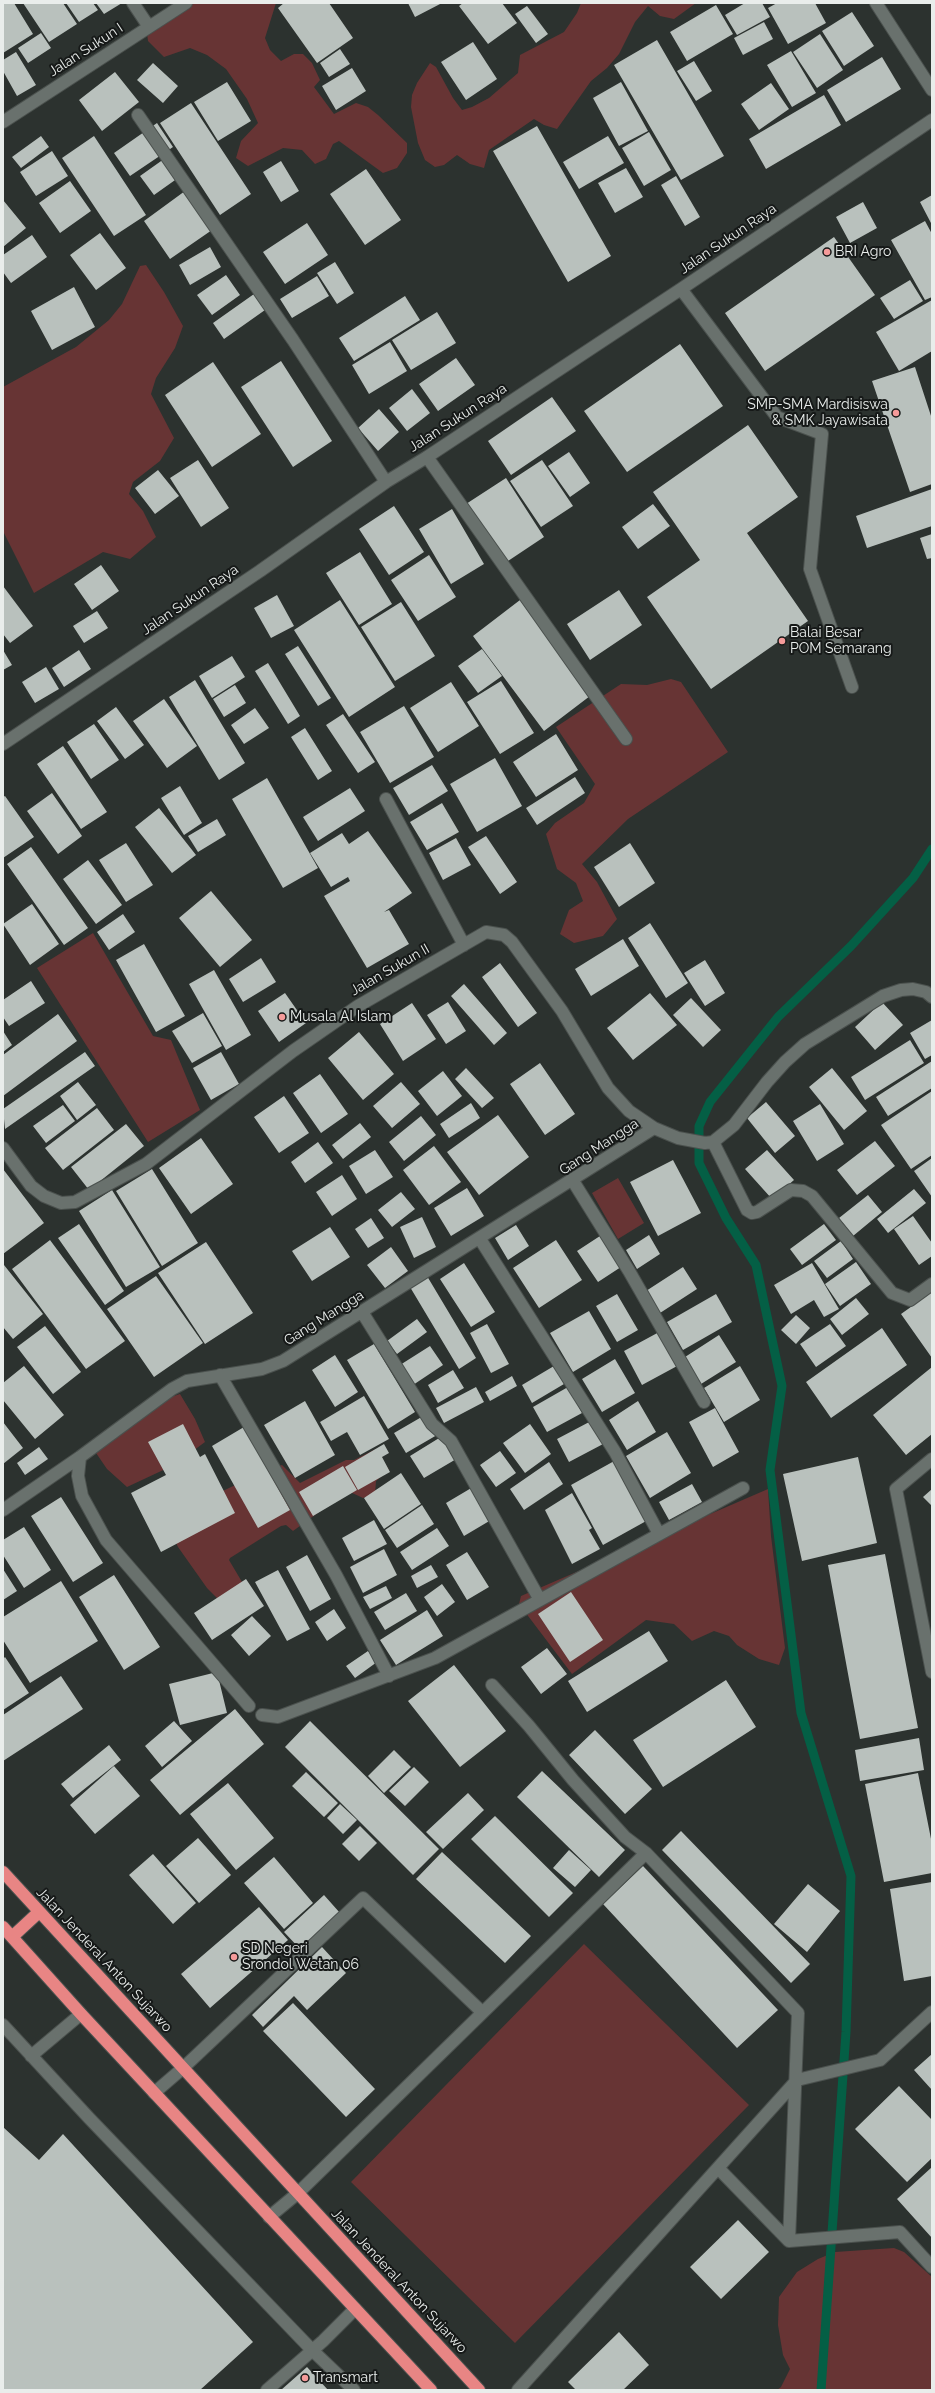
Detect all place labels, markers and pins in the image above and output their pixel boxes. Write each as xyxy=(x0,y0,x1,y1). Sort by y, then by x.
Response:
place label: BRI Agro xyxy=(835,244,891,260)
marker: BRI Agro xyxy=(822,247,832,257)
place label: SMP-SMA Mardisiswa & SMK Jayawisata xyxy=(747,397,888,430)
marker: SMP-SMA Mardisiswa & SMK Jayawisata xyxy=(891,408,901,418)
place label: Balai Besar POM Semarang xyxy=(790,625,892,658)
marker: Balai Besar POM Semarang xyxy=(777,636,787,646)
place label: Musala Al Islam xyxy=(290,1009,391,1025)
marker: Musala Al Islam xyxy=(277,1012,287,1022)
place label: SD Negeri Srondol Wetan 06 xyxy=(242,1941,359,1974)
marker: SD Negeri Srondol Wetan 06 xyxy=(229,1952,239,1962)
place label: Transmart xyxy=(313,2370,378,2386)
marker: Transmart xyxy=(300,2373,310,2383)

